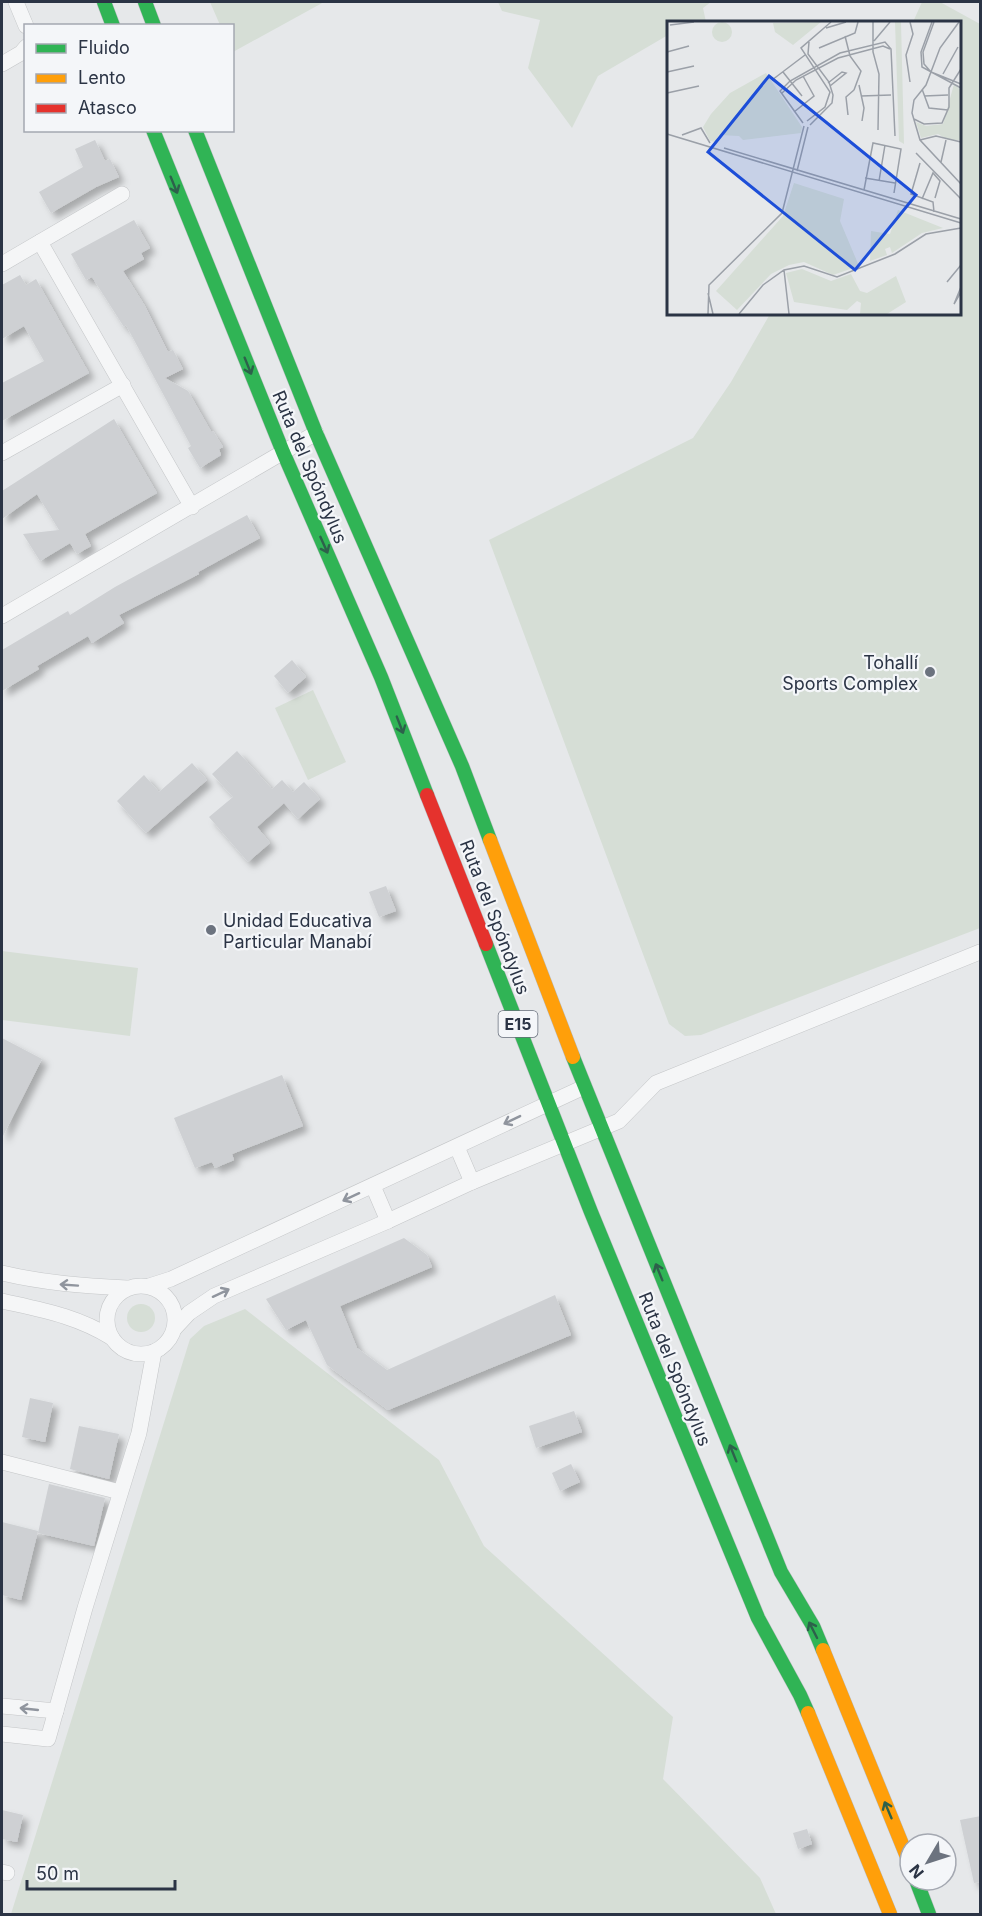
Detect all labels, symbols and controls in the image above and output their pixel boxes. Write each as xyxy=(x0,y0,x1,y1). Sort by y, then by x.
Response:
inset map xyxy=(667,21,961,315)
legend xyxy=(24,24,234,132)
text: Fluido xyxy=(78,37,130,58)
text: Lento xyxy=(78,67,126,88)
text: Atasco xyxy=(78,97,137,118)
one-way arrow xyxy=(170,175,181,194)
one-way arrow xyxy=(243,356,254,374)
street label: Ruta del Spóndylus xyxy=(268,387,352,547)
one-way arrow xyxy=(319,536,330,554)
place label: Tohallí Sports Complex xyxy=(782,652,919,694)
marker: Tohallí Sports Complex xyxy=(923,665,937,679)
one-way arrow xyxy=(395,715,406,733)
street label: Ruta del Spóndylus xyxy=(456,837,534,997)
place label: Unidad Educativa Particular Manabí xyxy=(223,910,372,952)
marker: Unidad Educativa Particular Manabí xyxy=(204,923,218,937)
road number: E15 xyxy=(498,1011,538,1037)
one-way arrow xyxy=(503,1115,521,1127)
one-way arrow xyxy=(342,1191,360,1203)
one-way arrow xyxy=(653,1263,664,1282)
one-way arrow xyxy=(60,1279,80,1290)
one-way arrow xyxy=(211,1287,229,1299)
street label: Ruta del Spóndylus xyxy=(635,1289,715,1449)
one-way arrow xyxy=(727,1444,738,1463)
one-way arrow xyxy=(807,1621,819,1639)
one-way arrow xyxy=(19,1703,39,1714)
one-way arrow xyxy=(882,1801,893,1820)
north arrow xyxy=(898,1832,958,1892)
scale bar xyxy=(27,1853,176,1891)
text: N xyxy=(905,1860,928,1882)
text: 50 m xyxy=(36,1863,79,1884)

